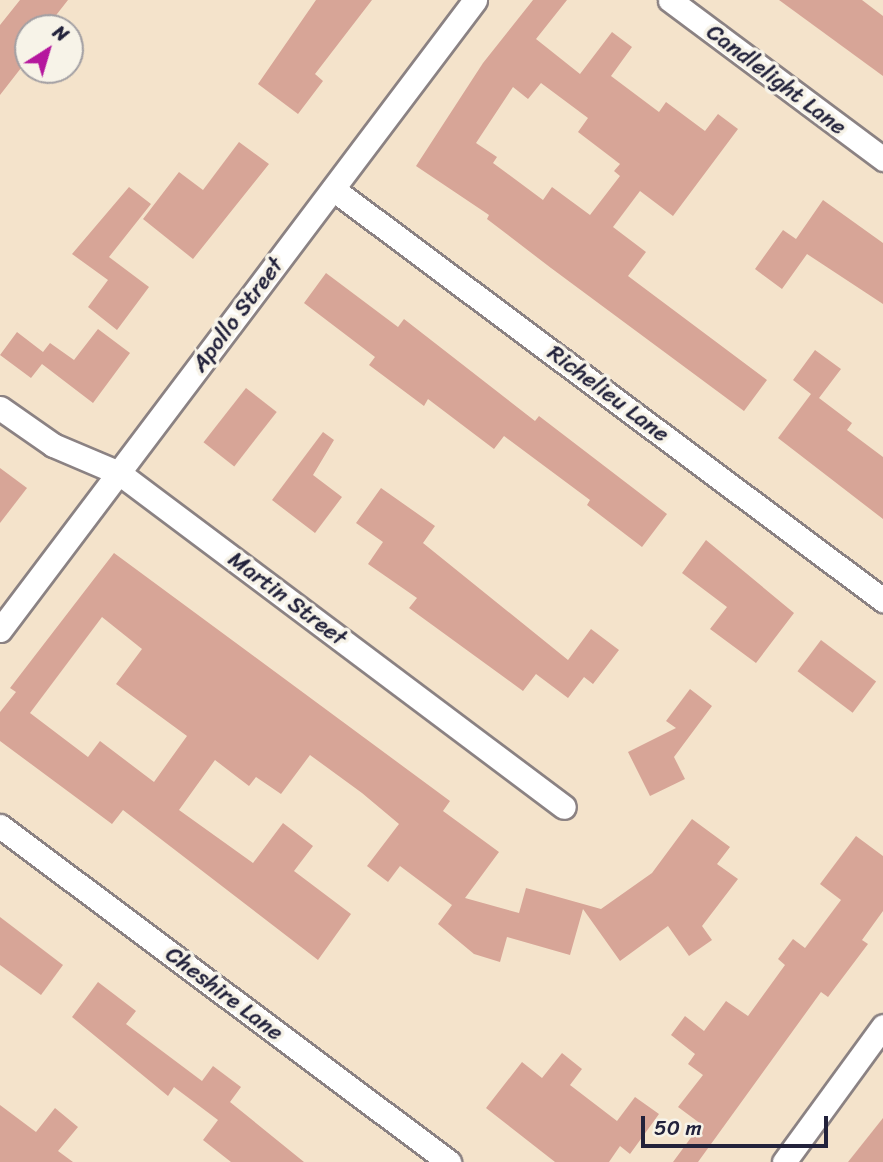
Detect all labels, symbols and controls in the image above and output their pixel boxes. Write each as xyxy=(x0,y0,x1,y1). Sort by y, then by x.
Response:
north arrow xyxy=(14,14,84,84)
text: N xyxy=(46,16,76,51)
street label: Candlelight Lane xyxy=(701,18,851,142)
street label: Apollo Street xyxy=(186,252,290,378)
street label: Richelieu Lane xyxy=(542,339,674,449)
street label: Martin Street xyxy=(222,545,352,653)
street label: Cheshire Lane xyxy=(160,941,288,1047)
scale bar xyxy=(645,1102,832,1146)
text: 50 m xyxy=(654,1109,702,1147)

